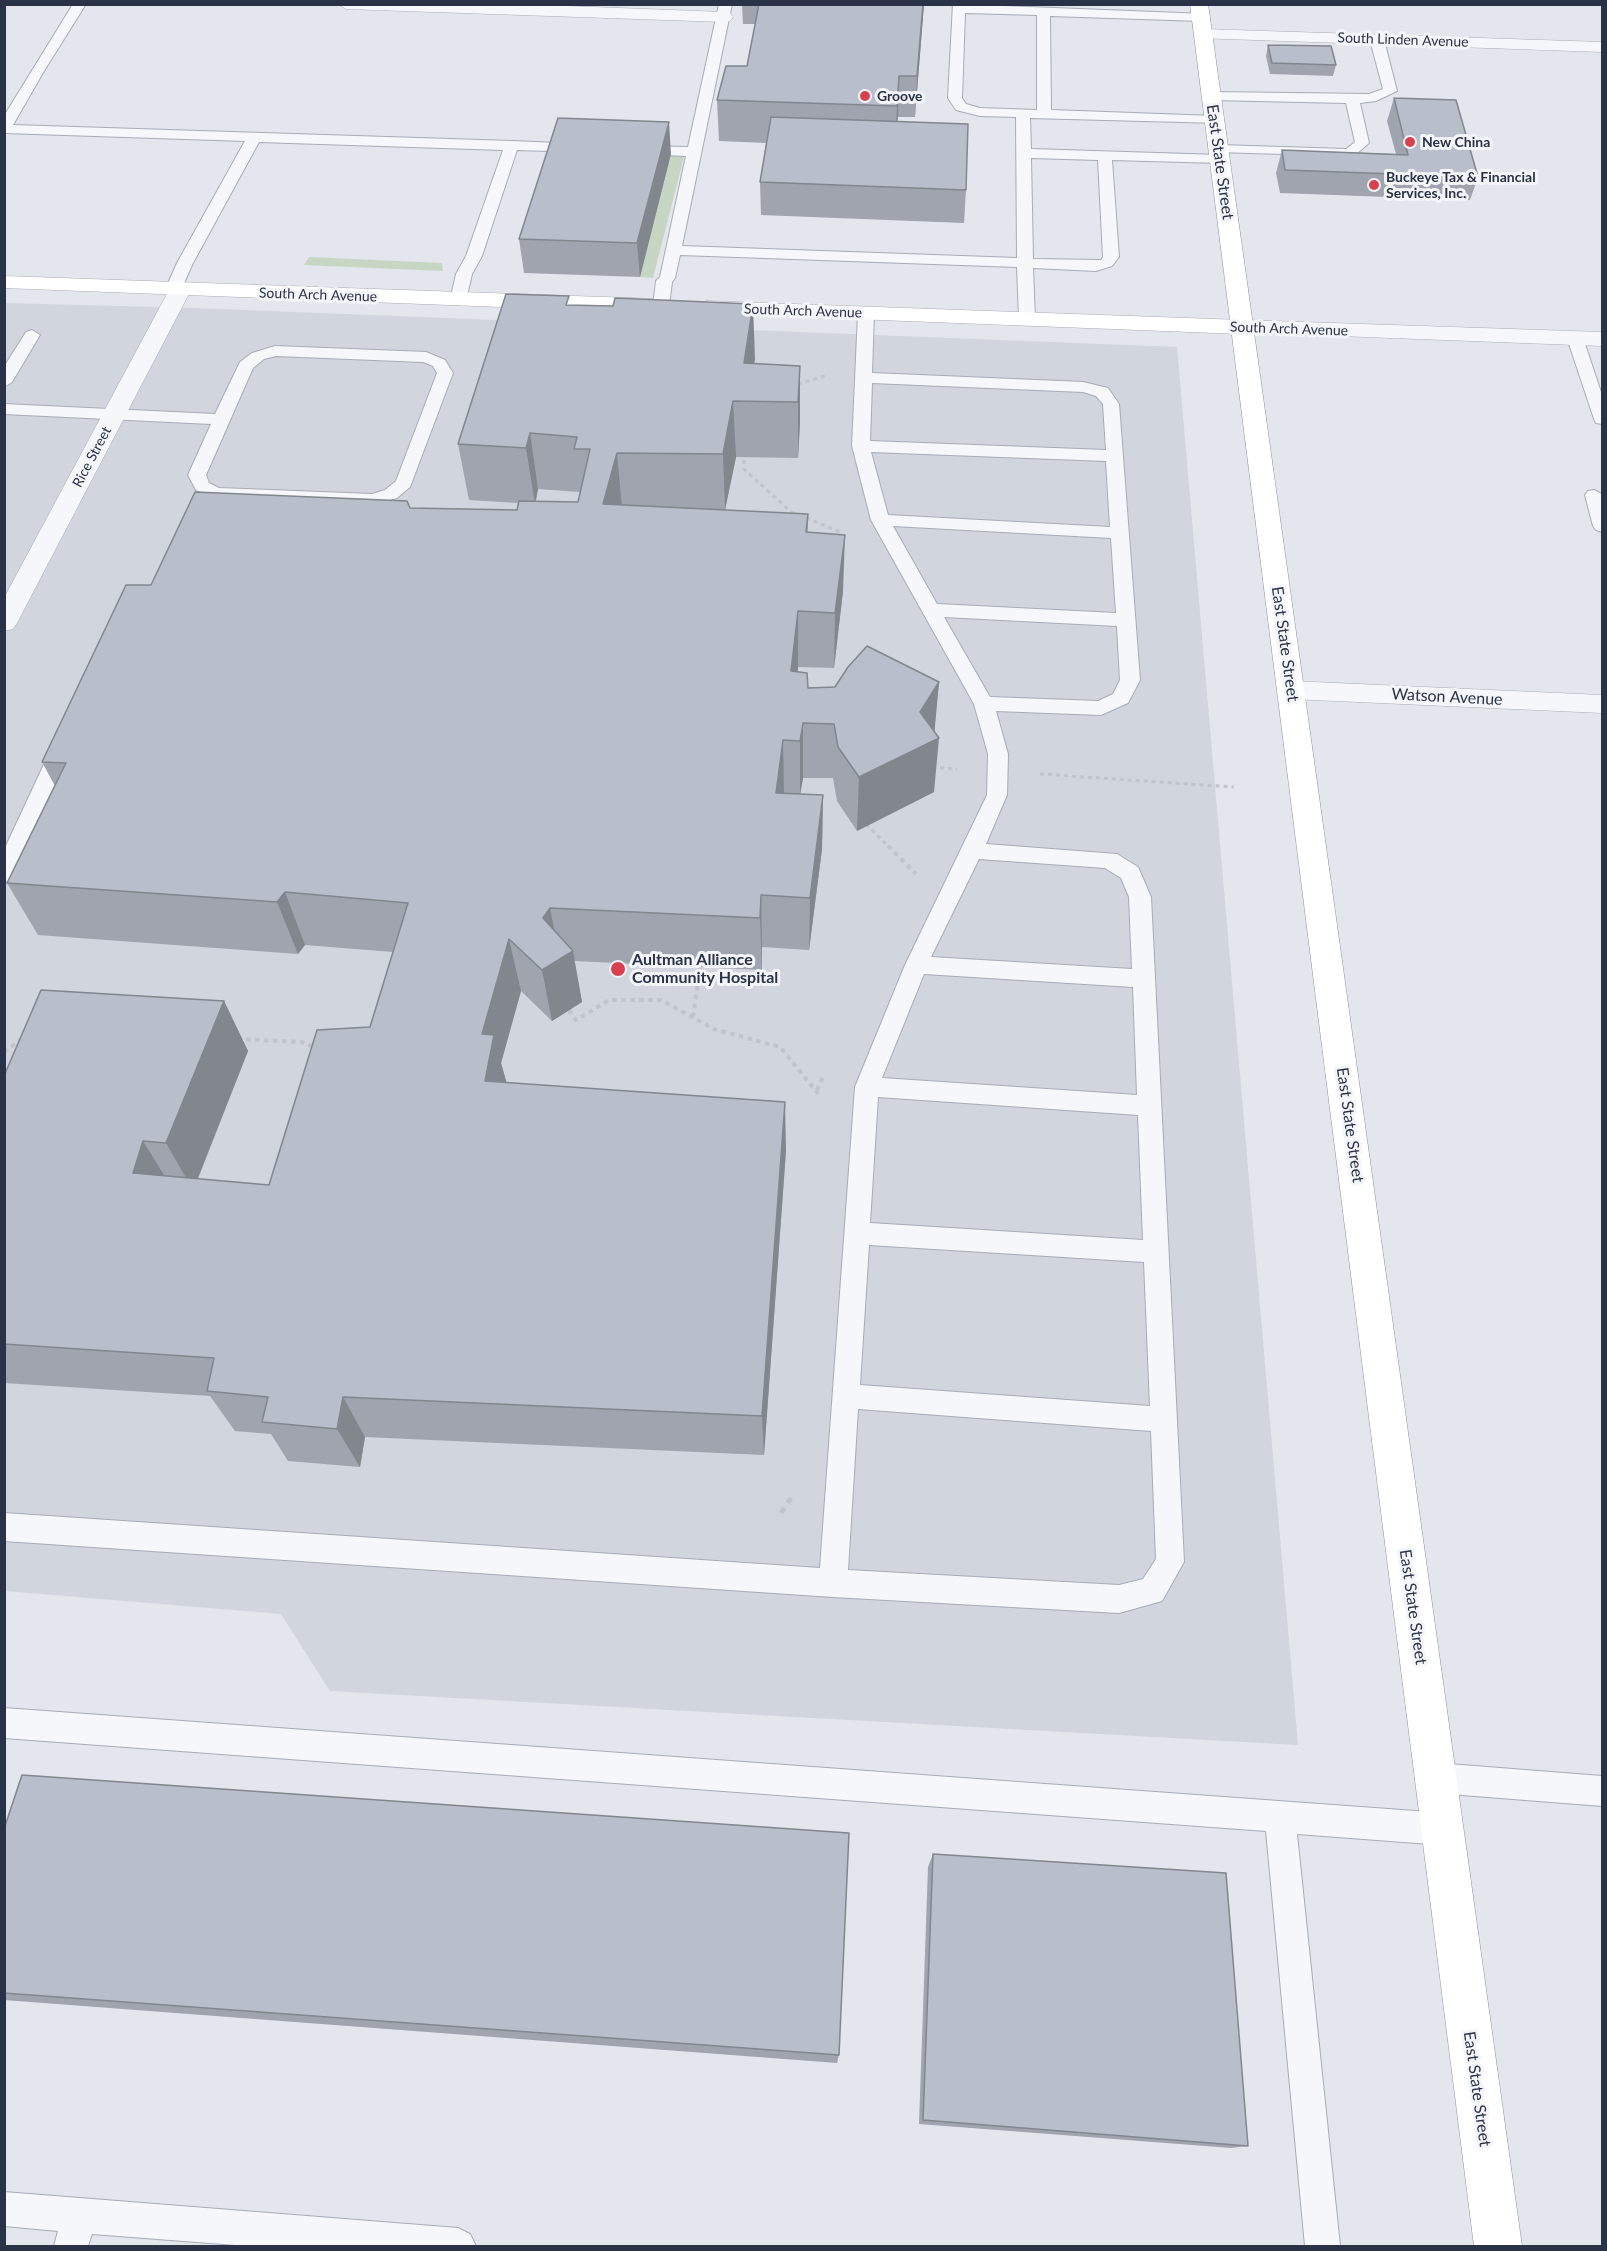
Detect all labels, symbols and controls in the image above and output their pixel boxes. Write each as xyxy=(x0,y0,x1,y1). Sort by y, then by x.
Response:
street label: South Linden Avenue xyxy=(1337,29,1469,51)
place label: Groove xyxy=(877,88,923,104)
marker: Groove xyxy=(858,89,872,103)
street label: East State Street xyxy=(1202,103,1238,221)
place label: New China xyxy=(1422,134,1490,150)
marker: New China xyxy=(1403,135,1417,149)
place label: Buckeye Tax & Financial Services, Inc. xyxy=(1386,169,1536,202)
marker: Buckeye Tax & Financial Services, Inc. xyxy=(1367,178,1381,192)
street label: South Arch Avenue xyxy=(259,285,377,305)
street label: South Arch Avenue xyxy=(744,301,862,321)
street label: South Arch Avenue xyxy=(1230,319,1348,339)
street label: Rice Street xyxy=(69,424,115,490)
street label: East State Street xyxy=(1267,585,1303,703)
street label: Watson Avenue xyxy=(1391,685,1503,709)
place label: Aultman Alliance Community Hospital xyxy=(632,950,778,988)
marker: Aultman Alliance Community Hospital xyxy=(609,960,627,978)
street label: East State Street xyxy=(1332,1066,1368,1184)
street label: East State Street xyxy=(1395,1548,1431,1666)
street label: East State Street xyxy=(1459,2030,1495,2148)

